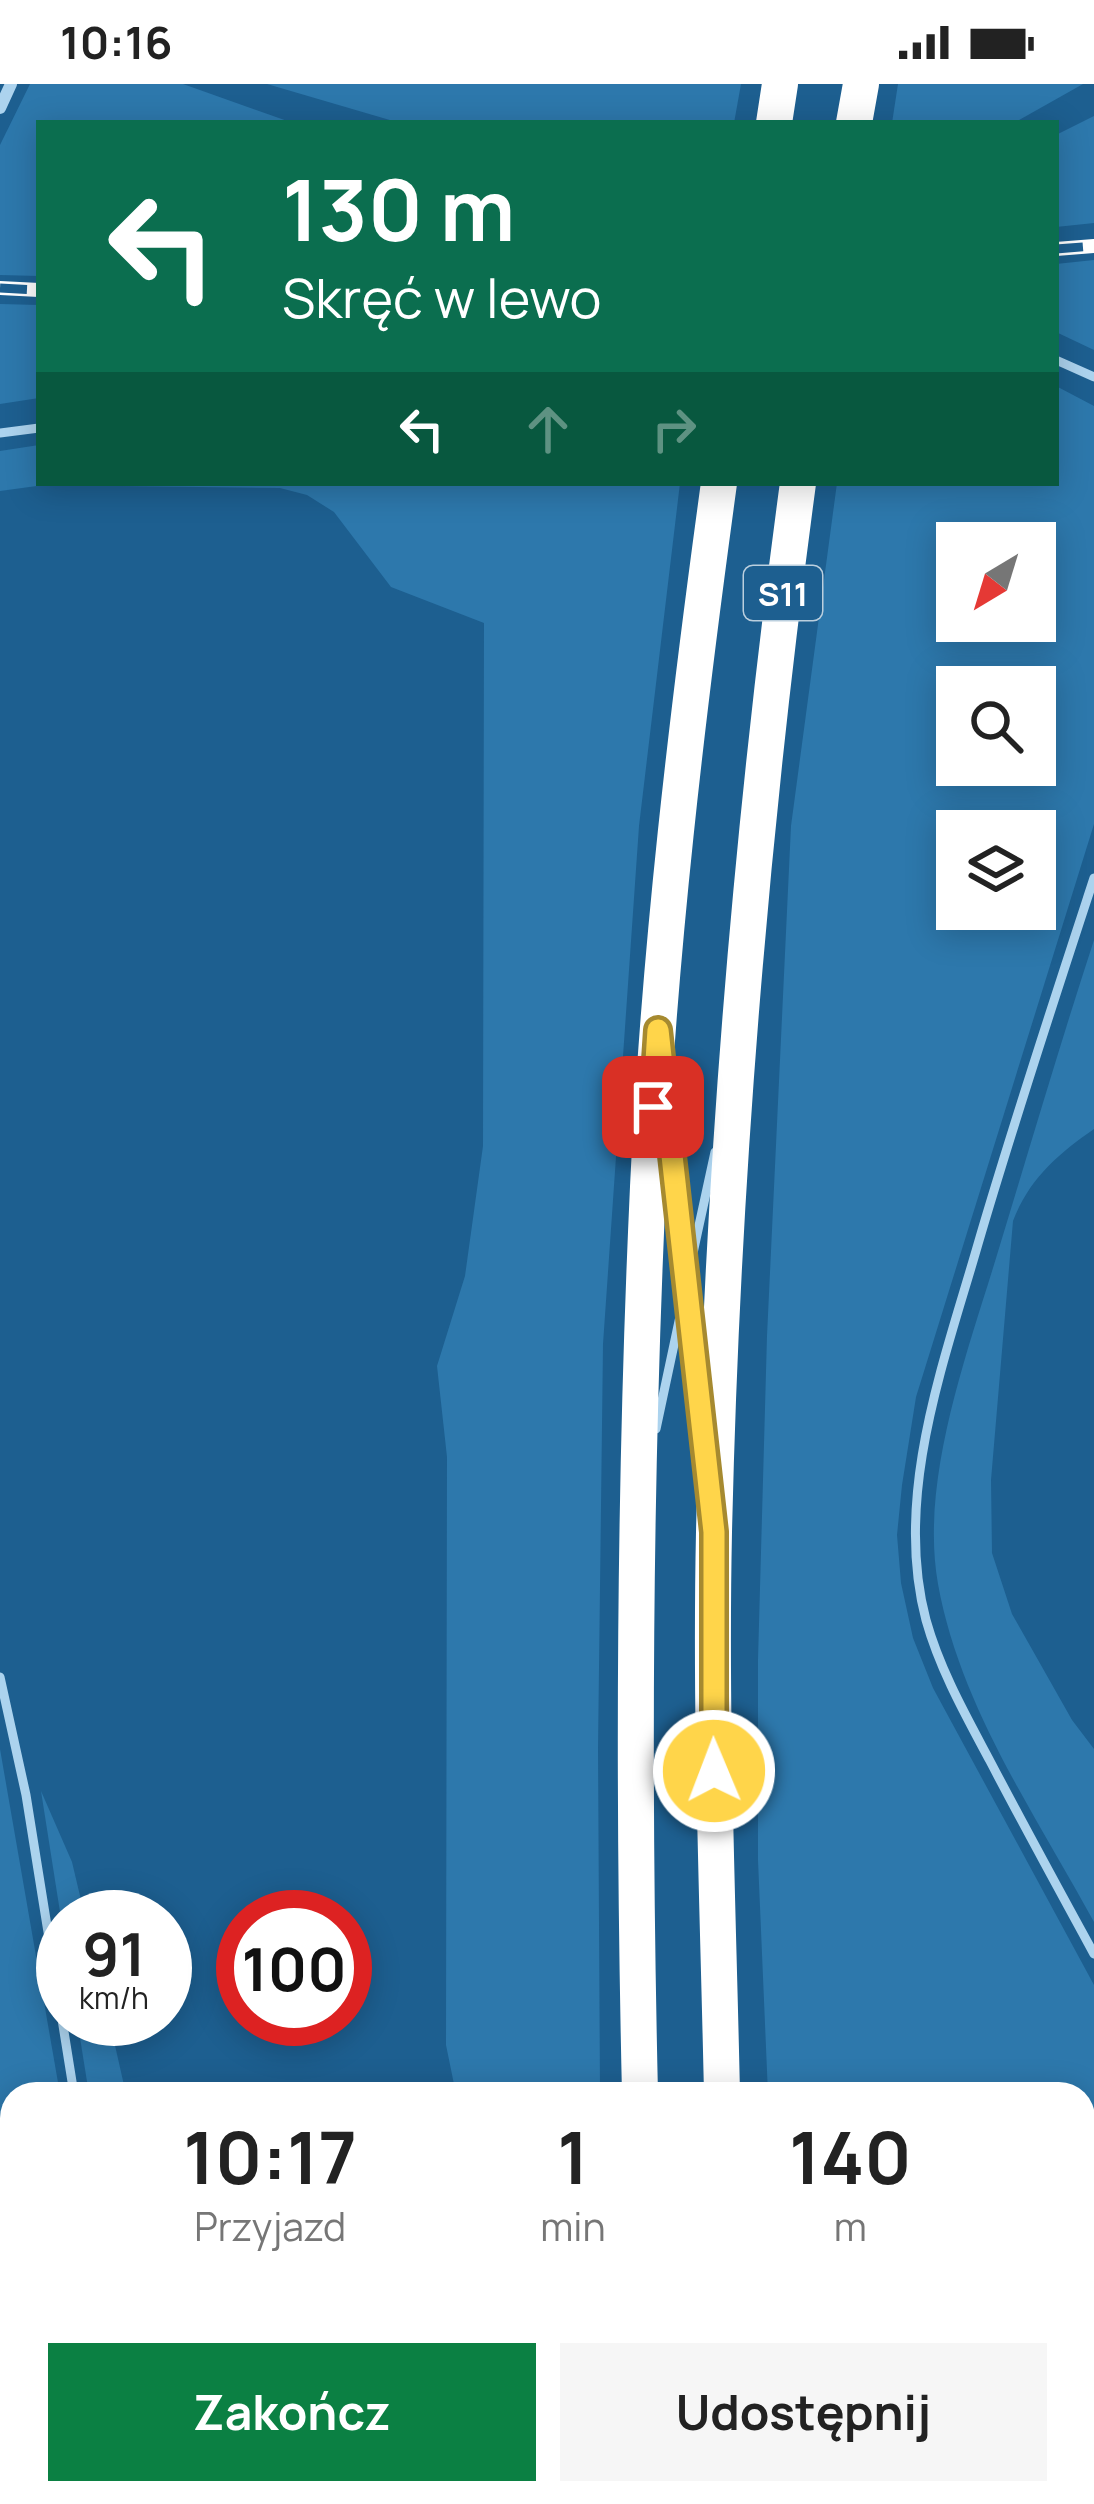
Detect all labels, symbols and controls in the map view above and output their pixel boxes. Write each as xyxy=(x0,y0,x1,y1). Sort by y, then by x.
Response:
text: 10:16 xyxy=(60,11,172,73)
text: 130 m xyxy=(282,151,515,266)
icon: left xyxy=(84,168,240,324)
text: Skręć w lewo xyxy=(282,260,601,334)
icon: left xyxy=(389,396,455,462)
icon: ahead xyxy=(515,396,581,462)
icon: right xyxy=(641,396,707,462)
north arrow xyxy=(936,522,1056,642)
map controls xyxy=(936,522,1056,930)
road number: S11 xyxy=(744,566,822,620)
button: search xyxy=(936,666,1056,786)
button: layers xyxy=(936,810,1056,930)
pin xyxy=(602,1056,704,1158)
icon: arrive xyxy=(620,1074,686,1140)
position arrow xyxy=(651,1708,777,1834)
speed limit sign: 100 xyxy=(216,1890,372,2046)
text: 91 xyxy=(82,1912,146,1994)
text: km/h xyxy=(79,1977,149,2018)
text: 10:17 xyxy=(183,2107,357,2206)
text: 1 xyxy=(557,2107,589,2206)
text: 140 xyxy=(789,2107,912,2206)
text: Przyjazd xyxy=(194,2199,346,2253)
text: min xyxy=(540,2199,606,2253)
text: m xyxy=(834,2199,867,2253)
button: Zakończ xyxy=(48,2343,536,2481)
button: Udostępnij xyxy=(560,2343,1047,2481)

